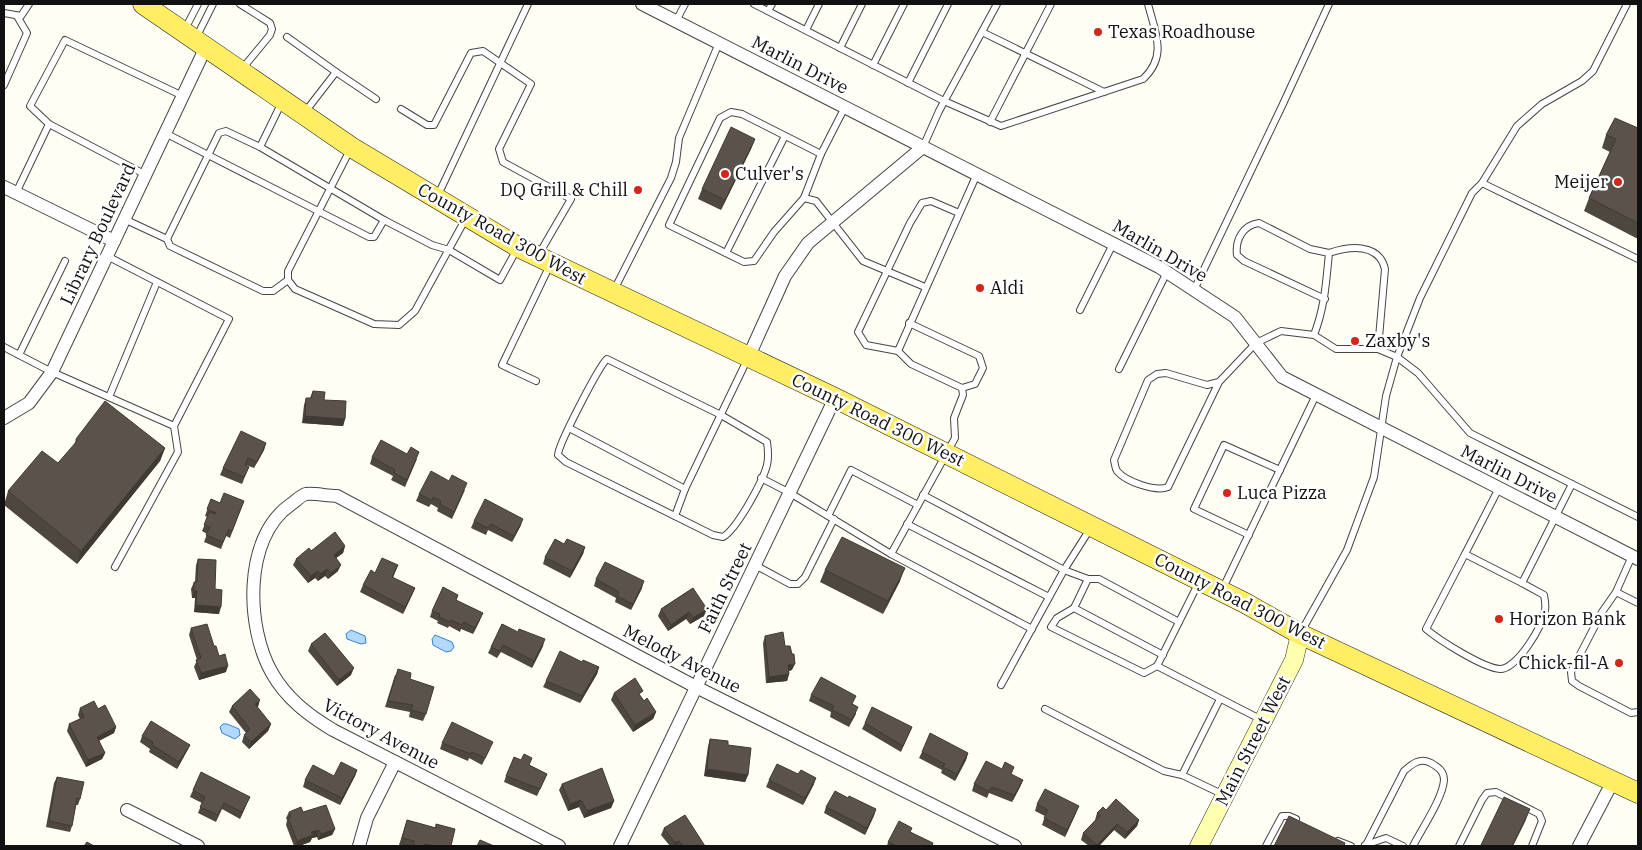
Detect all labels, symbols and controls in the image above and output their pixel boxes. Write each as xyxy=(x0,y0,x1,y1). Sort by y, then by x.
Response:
place label: Texas Roadhouse xyxy=(1108,20,1255,43)
marker: Texas Roadhouse xyxy=(1092,26,1104,38)
street label: Marlin Drive xyxy=(748,30,853,99)
street label: Library Boulevard xyxy=(55,159,140,308)
place label: Culver's xyxy=(735,162,804,185)
marker: Culver's xyxy=(719,168,731,180)
place label: Meijer xyxy=(1554,170,1608,193)
marker: Meijer xyxy=(1612,176,1624,188)
street label: County Road 300 West xyxy=(414,178,591,290)
place label: DQ Grill & Chill xyxy=(500,178,628,201)
marker: DQ Grill & Chill xyxy=(632,184,644,196)
street label: Marlin Drive xyxy=(1109,214,1212,287)
place label: Aldi xyxy=(990,276,1025,299)
marker: Aldi xyxy=(974,282,986,294)
place label: Zaxby's xyxy=(1365,329,1430,352)
marker: Zaxby's xyxy=(1349,335,1361,347)
street label: County Road 300 West xyxy=(788,368,968,471)
street label: Marlin Drive xyxy=(1457,439,1562,508)
place label: Luca Pizza xyxy=(1237,481,1327,504)
marker: Luca Pizza xyxy=(1221,487,1233,499)
street label: Faith Street xyxy=(693,539,756,637)
street label: County Road 300 West xyxy=(1151,547,1330,654)
place label: Horizon Bank xyxy=(1509,607,1626,630)
marker: Horizon Bank xyxy=(1493,613,1505,625)
street label: Melody Avenue xyxy=(620,619,745,698)
place label: Chick-fil-A xyxy=(1518,651,1610,674)
marker: Chick-fil-A xyxy=(1613,657,1625,669)
street label: Main Street West xyxy=(1210,672,1295,810)
street label: Victory Avenue xyxy=(319,693,443,774)

